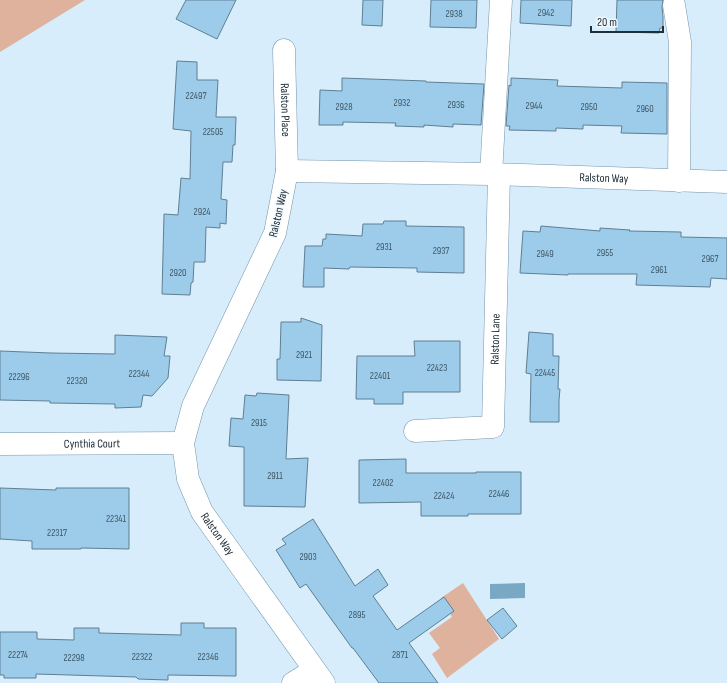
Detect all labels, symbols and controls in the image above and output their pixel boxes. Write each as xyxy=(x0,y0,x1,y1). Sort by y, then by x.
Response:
house number: 2942 xyxy=(538,7,554,19)
house number: 2938 xyxy=(445,8,463,20)
scale bar xyxy=(591,8,663,34)
text: 20 m xyxy=(597,15,617,30)
street label: Ralston Place xyxy=(277,83,293,137)
house number: 22497 xyxy=(186,90,206,102)
house number: 2932 xyxy=(394,97,410,109)
house number: 2936 xyxy=(447,99,465,111)
house number: 2944 xyxy=(526,100,542,112)
house number: 2928 xyxy=(335,101,353,113)
house number: 2950 xyxy=(580,101,598,113)
house number: 2960 xyxy=(636,103,654,115)
house number: 22505 xyxy=(203,126,223,138)
street label: Ralston Way xyxy=(579,170,629,187)
street label: Ralston Way xyxy=(266,187,291,239)
house number: 2924 xyxy=(194,206,210,218)
house number: 2931 xyxy=(376,241,393,253)
house number: 2937 xyxy=(433,245,449,257)
house number: 2955 xyxy=(597,247,613,259)
house number: 2949 xyxy=(536,248,554,260)
house number: 2967 xyxy=(702,253,718,265)
house number: 2961 xyxy=(651,264,668,276)
house number: 2920 xyxy=(169,267,187,279)
street label: Ralston Lane xyxy=(487,313,504,365)
house number: 2921 xyxy=(296,349,313,361)
house number: 22423 xyxy=(427,362,447,374)
house number: 22445 xyxy=(535,367,555,379)
house number: 22344 xyxy=(129,368,149,380)
house number: 22401 xyxy=(370,370,391,382)
house number: 22296 xyxy=(8,371,30,383)
house number: 22320 xyxy=(66,375,88,387)
house number: 2915 xyxy=(251,417,267,429)
street label: Cynthia Court xyxy=(64,436,121,452)
house number: 2911 xyxy=(267,470,283,482)
house number: 22402 xyxy=(373,477,393,489)
house number: 22446 xyxy=(489,488,509,500)
house number: 22424 xyxy=(434,490,454,502)
street label: Ralston Way xyxy=(197,510,238,559)
house number: 22341 xyxy=(106,513,127,525)
house number: 22317 xyxy=(47,527,67,539)
house number: 2903 xyxy=(299,551,317,563)
house number: 2895 xyxy=(349,609,365,621)
house number: 22274 xyxy=(8,649,28,661)
house number: 2871 xyxy=(392,649,409,661)
house number: 22322 xyxy=(132,651,152,663)
house number: 22346 xyxy=(197,651,219,663)
house number: 22298 xyxy=(63,652,85,664)

